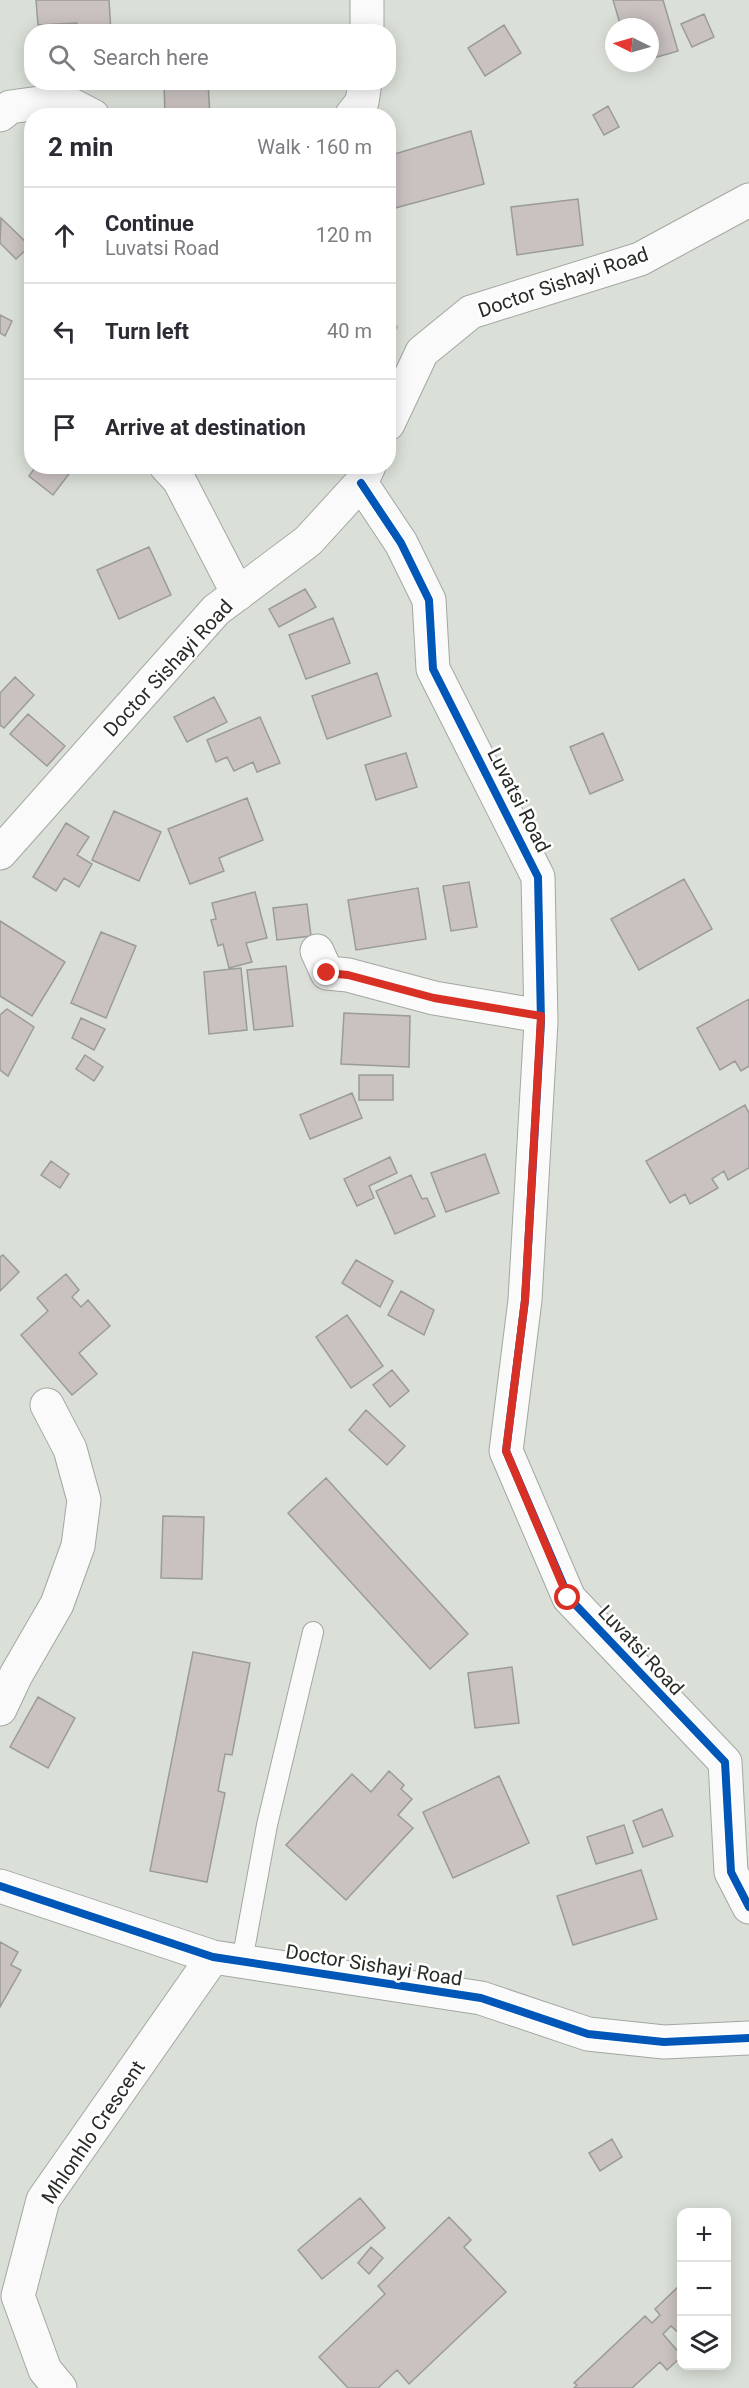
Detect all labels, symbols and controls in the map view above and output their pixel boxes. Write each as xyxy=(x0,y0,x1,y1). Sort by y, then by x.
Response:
north arrow xyxy=(605,18,659,72)
search box xyxy=(24,24,396,90)
icon: search xyxy=(45,41,78,74)
text: Search here xyxy=(93,45,209,70)
text: 2 min xyxy=(48,132,113,162)
text: Walk · 160 m xyxy=(257,135,372,159)
text: Continue xyxy=(105,211,194,236)
icon: ahead xyxy=(48,219,81,252)
text: 120 m xyxy=(316,223,372,247)
text: Luvatsi Road xyxy=(105,236,219,260)
street label: Doctor Sishayi Road xyxy=(475,242,651,322)
icon: left xyxy=(48,315,81,348)
text: Turn left xyxy=(105,319,189,344)
text: 40 m xyxy=(327,319,372,343)
icon: arrive xyxy=(48,411,81,444)
text: Arrive at destination xyxy=(105,415,306,440)
street label: Doctor Sishayi Road xyxy=(98,595,238,741)
street label: Luvatsi Road xyxy=(482,744,556,856)
route end xyxy=(313,959,339,985)
route start xyxy=(554,1584,580,1610)
street label: Luvatsi Road xyxy=(593,1600,689,1700)
street label: Doctor Sishayi Road xyxy=(284,1939,464,1991)
street label: Mhlonhlo Crescent xyxy=(36,2056,150,2208)
map controls xyxy=(677,2208,731,2370)
button: + xyxy=(677,2208,731,2262)
button: − xyxy=(677,2262,731,2316)
button: layers xyxy=(677,2316,731,2370)

